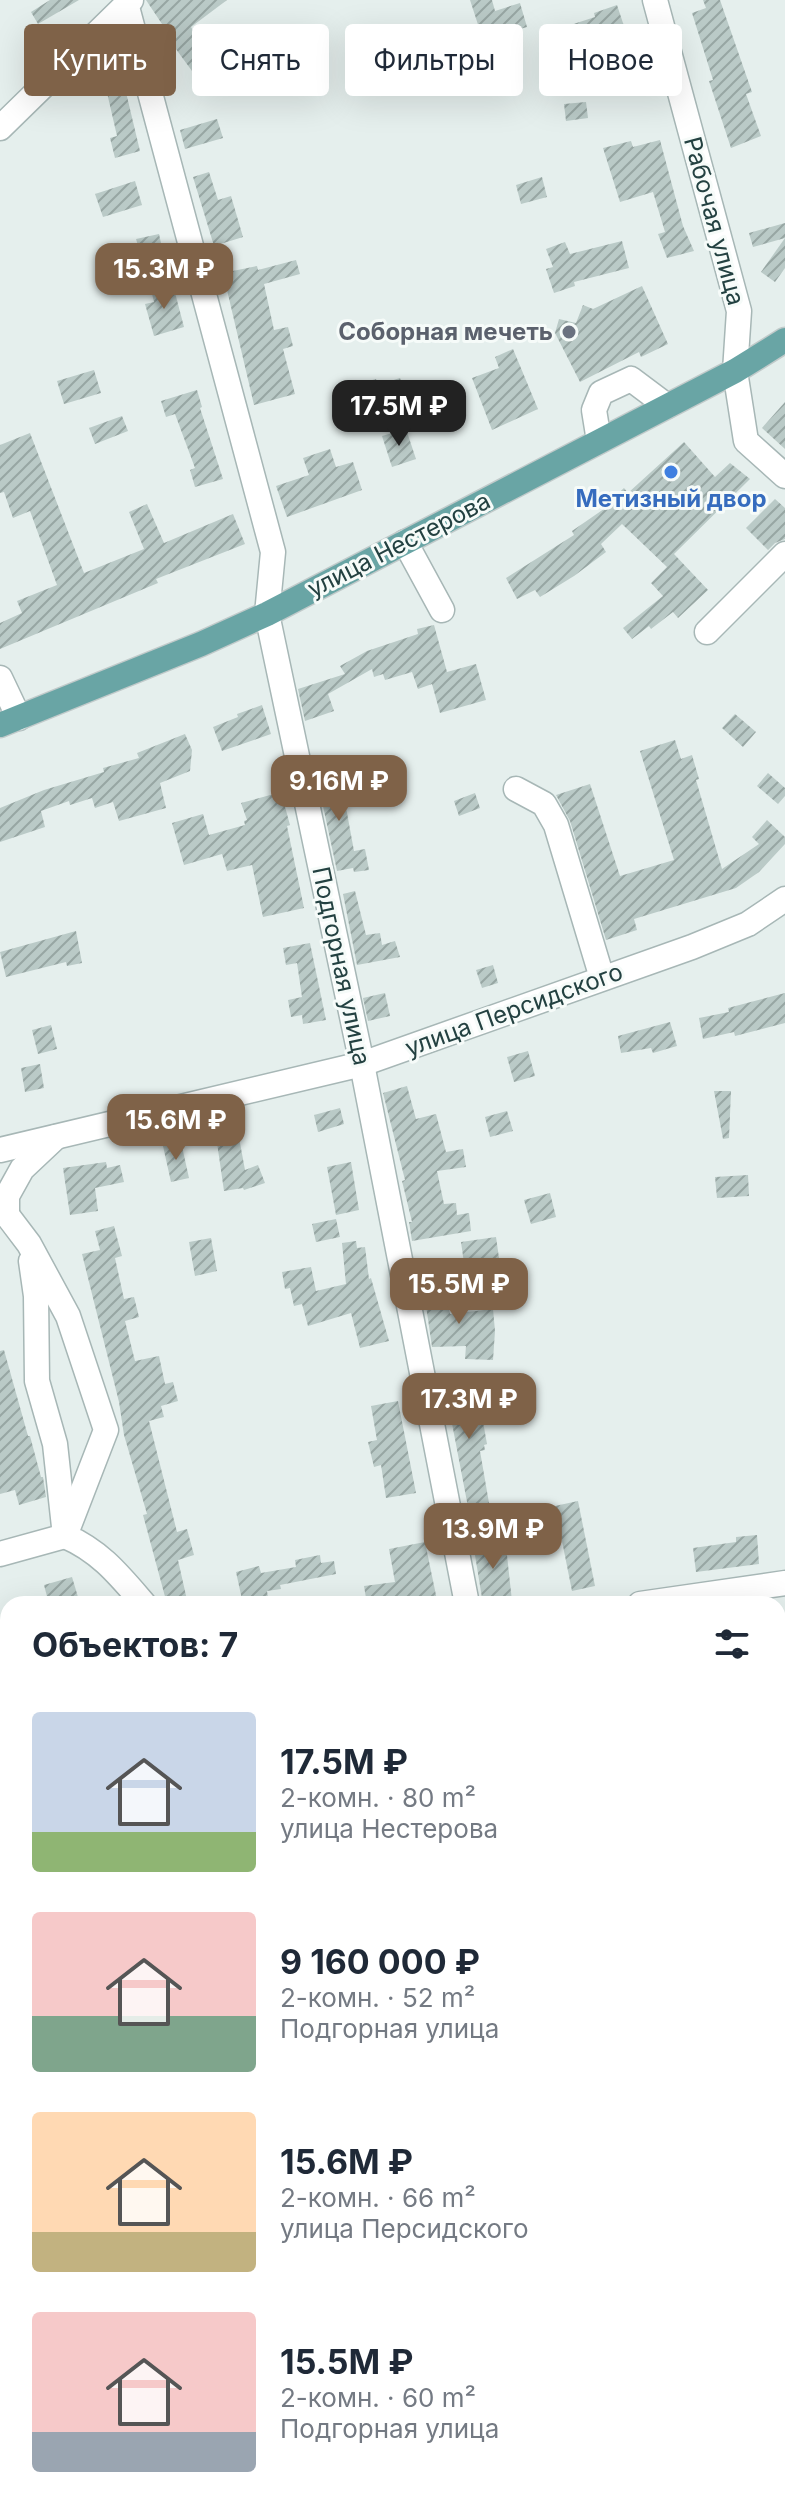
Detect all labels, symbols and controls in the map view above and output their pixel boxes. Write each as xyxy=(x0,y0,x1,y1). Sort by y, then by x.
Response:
chip: Купить xyxy=(24,24,176,96)
chip: Снять xyxy=(192,24,329,96)
chip: Фильтры xyxy=(345,24,523,96)
chip: Новое xyxy=(539,24,682,96)
street label: Рабочая улица xyxy=(678,133,751,308)
pin: 15.3M ₽ xyxy=(90,243,238,311)
text: 15.3M ₽ xyxy=(113,253,215,284)
place label: Соборная мечеть xyxy=(338,317,553,346)
marker: Соборная мечеть xyxy=(560,323,578,341)
pin: 17.5M ₽ xyxy=(325,380,473,448)
text: 17.5M ₽ xyxy=(350,390,448,421)
marker: Метизный двор xyxy=(662,463,680,481)
place label: Метизный двор xyxy=(575,484,767,513)
street label: улица Нестерова xyxy=(302,486,495,603)
pin: 9.16M ₽ xyxy=(265,755,413,823)
text: 9.16M ₽ xyxy=(289,765,389,796)
street label: Подгорная улица xyxy=(306,864,377,1068)
street label: улица Персидского xyxy=(401,957,627,1062)
pin: 15.6M ₽ xyxy=(102,1094,250,1162)
text: 15.6M ₽ xyxy=(125,1104,227,1135)
pin: 15.5M ₽ xyxy=(385,1258,533,1326)
text: 15.5M ₽ xyxy=(408,1268,510,1299)
pin: 17.3M ₽ xyxy=(395,1373,543,1441)
text: 17.3M ₽ xyxy=(420,1383,518,1414)
pin: 13.9M ₽ xyxy=(419,1503,567,1571)
text: 13.9M ₽ xyxy=(442,1513,544,1544)
icon: filters xyxy=(710,1622,754,1666)
text: Объектов: 7 xyxy=(32,1624,238,1665)
text: 17.5M ₽ xyxy=(280,1741,408,1782)
icon: home xyxy=(96,1744,192,1840)
text: 2-комн. · 80 m² xyxy=(280,1782,476,1813)
text: улица Нестерова xyxy=(280,1813,498,1844)
text: 9 160 000 ₽ xyxy=(280,1941,480,1982)
icon: home xyxy=(96,1944,192,2040)
text: 2-комн. · 52 m² xyxy=(280,1982,475,2013)
text: Подгорная улица xyxy=(280,2013,499,2044)
text: 15.6M ₽ xyxy=(280,2141,413,2182)
icon: home xyxy=(96,2144,192,2240)
text: 2-комн. · 66 m² xyxy=(280,2182,476,2213)
text: улица Персидского xyxy=(280,2213,529,2244)
text: 15.5M ₽ xyxy=(280,2341,413,2382)
icon: home xyxy=(96,2344,192,2440)
text: 2-комн. · 60 m² xyxy=(280,2382,476,2413)
text: Подгорная улица xyxy=(280,2413,499,2444)

